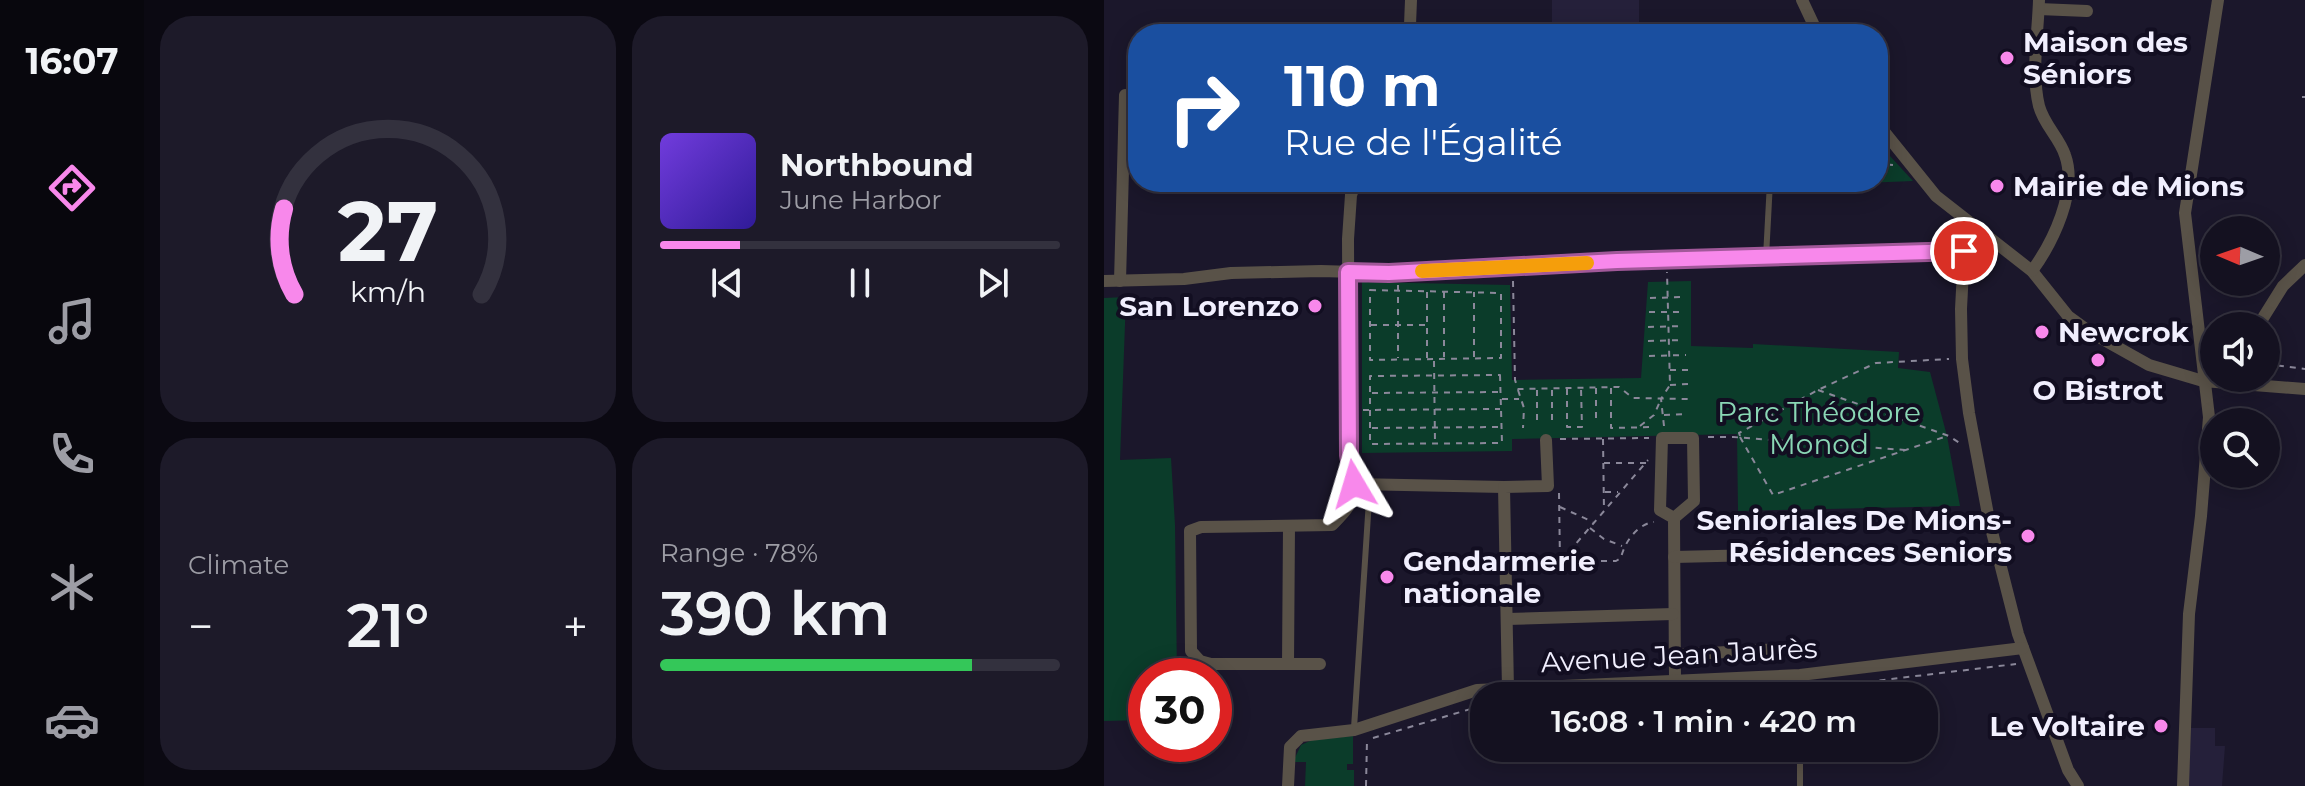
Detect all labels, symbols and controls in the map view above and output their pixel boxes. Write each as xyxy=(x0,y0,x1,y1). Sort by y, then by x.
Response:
place label: Maison des Séniors xyxy=(2023,25,2188,91)
text: 16:07 xyxy=(25,39,119,83)
marker: Maison des Séniors xyxy=(1998,49,2016,67)
text: 110 m xyxy=(1284,52,1441,120)
icon: right xyxy=(1152,56,1256,160)
text: Rue de l'Égalité xyxy=(1284,120,1562,164)
text: Northbound xyxy=(780,147,974,184)
icon: directions xyxy=(44,160,100,216)
place label: Mairie de Mions xyxy=(2013,169,2244,203)
marker: Mairie de Mions xyxy=(1988,177,2006,195)
text: 27 xyxy=(338,180,438,282)
text: June Harbor xyxy=(780,184,942,216)
north arrow xyxy=(2200,216,2280,296)
map controls xyxy=(2200,216,2280,488)
pin xyxy=(1930,217,1998,285)
icon: arrive xyxy=(1942,229,1986,273)
icon: previous xyxy=(705,261,749,305)
icon: pause xyxy=(838,261,882,305)
icon: next xyxy=(971,261,1015,305)
text: km/h xyxy=(350,274,426,309)
place label: San Lorenzo xyxy=(1119,289,1299,323)
icon: music xyxy=(44,293,100,349)
marker: San Lorenzo xyxy=(1306,297,1324,315)
button: sound xyxy=(2200,312,2280,392)
place label: Newcrok xyxy=(2058,315,2190,349)
marker: Newcrok xyxy=(2033,323,2051,341)
marker: O Bistrot xyxy=(2089,351,2107,369)
place label: O Bistrot xyxy=(2033,373,2163,407)
park label: Parc Théodore Monod xyxy=(1717,395,1921,461)
button: search xyxy=(2200,408,2280,488)
icon: phone xyxy=(44,426,100,482)
position arrow xyxy=(1312,442,1396,526)
place label: Senioriales De Mions- Résidences Seniors xyxy=(1697,503,2012,569)
marker: Senioriales De Mions- Résidences Seniors xyxy=(2019,527,2037,545)
text: Range · 78% xyxy=(660,537,818,569)
place label: Gendarmerie nationale xyxy=(1403,544,1596,610)
text: Climate xyxy=(188,549,289,581)
icon: climate xyxy=(44,559,100,615)
marker: Gendarmerie nationale xyxy=(1378,568,1396,586)
text: 390 km xyxy=(660,577,890,650)
text: 21° xyxy=(347,589,429,662)
text: − xyxy=(188,599,213,653)
text: + xyxy=(563,599,588,653)
street label: Avenue Jean Jaurès xyxy=(1540,631,1818,679)
speed limit sign: 30 xyxy=(1128,658,1232,762)
icon: car xyxy=(44,692,100,748)
text: 16:08 · 1 min · 420 m xyxy=(1551,703,1857,740)
place label: Le Voltaire xyxy=(1990,709,2145,743)
marker: Le Voltaire xyxy=(2152,717,2170,735)

